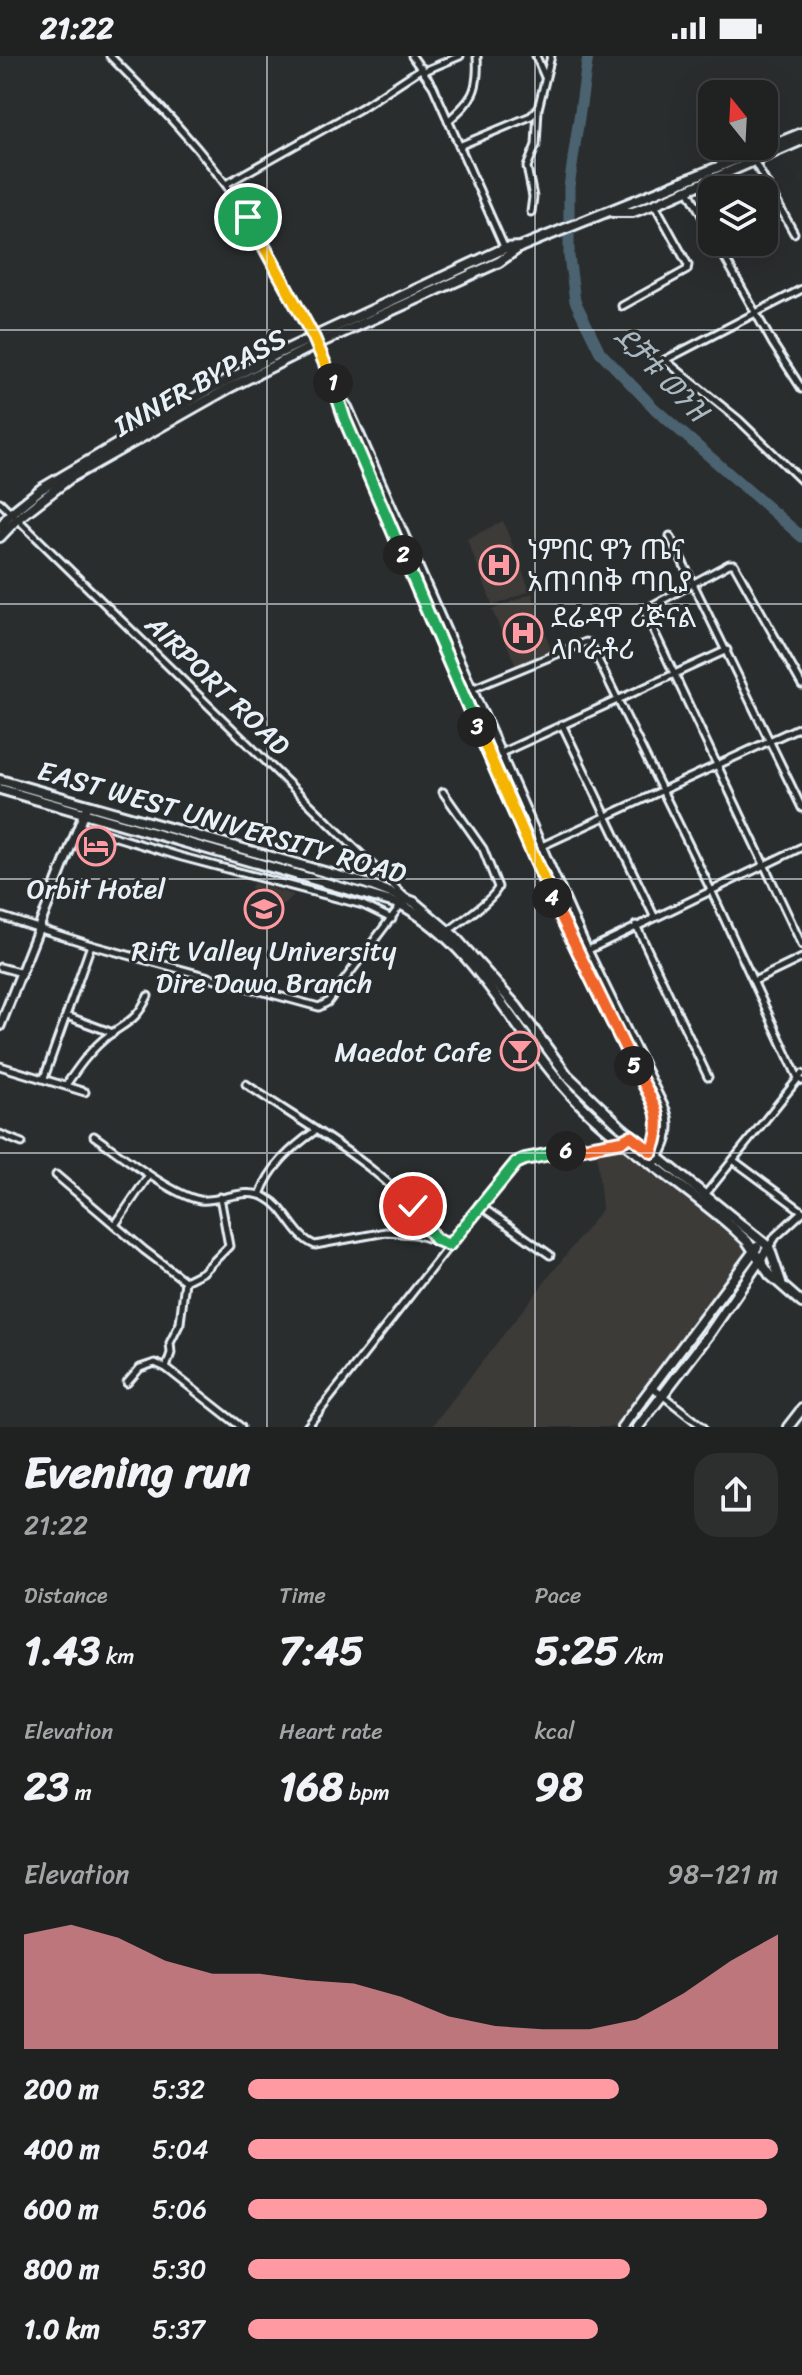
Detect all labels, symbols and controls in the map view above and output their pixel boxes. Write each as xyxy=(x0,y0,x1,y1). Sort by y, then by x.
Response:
text: 21:22 xyxy=(40,1,114,55)
north arrow xyxy=(698,80,778,160)
map controls xyxy=(698,80,778,256)
button: layers xyxy=(698,176,778,256)
pin xyxy=(214,183,282,251)
icon: arrive xyxy=(226,195,270,239)
water label: ደቻቱ ወንዝ xyxy=(600,312,724,437)
street label: INNER BYPASS xyxy=(103,314,296,451)
pin: 1 xyxy=(313,363,353,403)
text: 1 xyxy=(328,363,338,402)
place label: ነምበር ዋን ጤና አጠባበቅ ጣቢያ xyxy=(527,525,692,606)
pin: 2 xyxy=(383,535,423,575)
text: 2 xyxy=(397,535,409,574)
hospital icon: ነምበር ዋን ጤና አጠባበቅ ጣቢያ xyxy=(478,544,520,586)
place label: ደሬዳዋ ሪጅናል ላቦራቶሪ xyxy=(551,593,697,674)
street label: AIRPORT ROAD xyxy=(133,601,303,768)
hospital icon: ደሬዳዋ ሪጅናል ላቦራቶሪ xyxy=(502,612,544,654)
pin: 3 xyxy=(457,707,497,747)
text: 3 xyxy=(471,707,483,746)
street label: EAST WEST UNIVERSITY ROAD xyxy=(32,746,412,898)
hotel icon: Orbit Hotel xyxy=(75,825,117,867)
place label: Orbit Hotel xyxy=(27,864,166,913)
pin: 4 xyxy=(532,878,572,918)
text: 4 xyxy=(545,878,559,917)
school or university icon: Rift Valley University Dire Dawa Branch xyxy=(243,888,285,930)
place label: Rift Valley University Dire Dawa Branch xyxy=(132,926,397,1007)
place label: Maedot Cafe xyxy=(334,1027,492,1076)
bar icon: Maedot Cafe xyxy=(499,1030,541,1072)
pin: 5 xyxy=(614,1046,654,1086)
text: 5 xyxy=(627,1046,641,1085)
pin: 6 xyxy=(546,1131,586,1171)
text: 6 xyxy=(560,1131,572,1170)
pin xyxy=(379,1172,447,1240)
icon: check xyxy=(391,1184,435,1228)
text: Evening run xyxy=(24,1433,250,1511)
button: share xyxy=(694,1453,778,1537)
text: 21:22 xyxy=(24,1502,88,1548)
text: Distance xyxy=(24,1576,108,1615)
text: Time xyxy=(279,1576,326,1615)
text: Pace xyxy=(535,1576,581,1615)
text: 1.43 xyxy=(24,1615,100,1686)
text: 7:45 xyxy=(279,1615,364,1686)
text: 5:25 xyxy=(535,1615,619,1686)
text: km xyxy=(100,1637,135,1676)
text: /km xyxy=(619,1637,664,1676)
text: Elevation xyxy=(24,1712,113,1751)
text: Heart rate xyxy=(279,1712,383,1751)
text: kcal xyxy=(535,1712,575,1751)
text: 23 xyxy=(24,1751,69,1822)
text: 168 xyxy=(279,1751,343,1822)
text: 98 xyxy=(535,1751,583,1822)
text: m xyxy=(69,1773,92,1812)
text: bpm xyxy=(343,1773,390,1812)
text: Elevation xyxy=(24,1851,129,1897)
text: 98–121 m xyxy=(668,1851,778,1897)
text: 200 m xyxy=(24,2066,99,2112)
text: 5:32 xyxy=(152,2066,205,2112)
text: 400 m xyxy=(24,2126,100,2172)
text: 5:04 xyxy=(152,2126,208,2172)
text: 600 m xyxy=(24,2186,98,2232)
text: 5:06 xyxy=(152,2186,207,2232)
text: 800 m xyxy=(24,2246,99,2292)
text: 5:30 xyxy=(152,2246,206,2292)
text: 1.0 km xyxy=(24,2306,100,2352)
text: 5:37 xyxy=(152,2306,205,2352)

